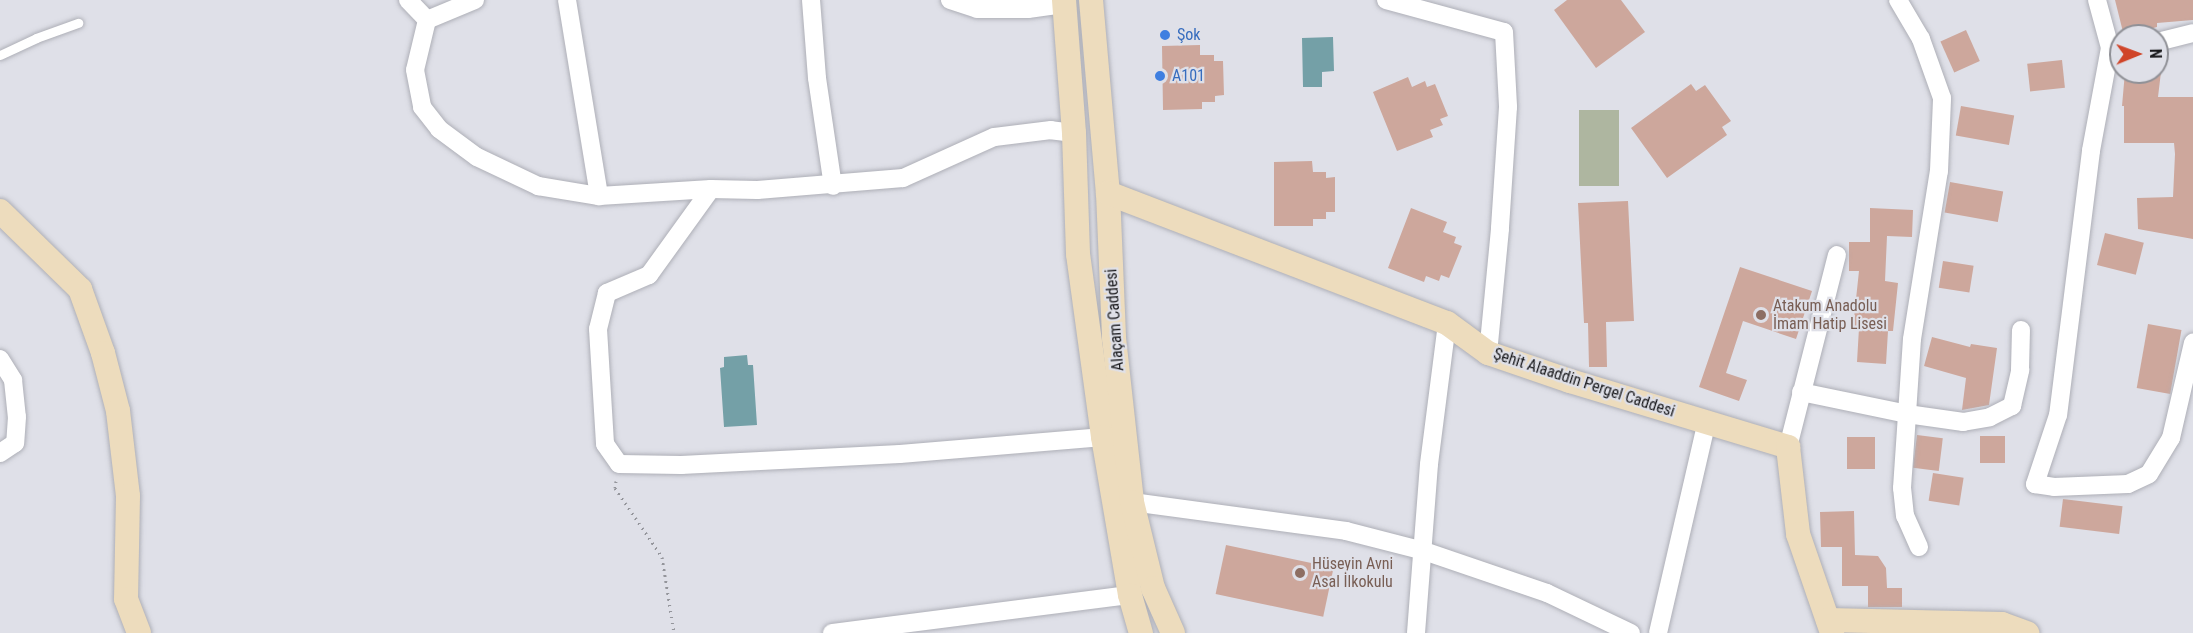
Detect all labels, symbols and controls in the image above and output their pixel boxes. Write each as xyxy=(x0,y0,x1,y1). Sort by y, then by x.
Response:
north arrow xyxy=(2109,24,2169,84)
place label: Şok xyxy=(1177,25,1201,45)
marker: Şok xyxy=(1158,28,1172,42)
text: N xyxy=(2146,49,2165,59)
place label: A101 xyxy=(1172,66,1205,86)
marker: A101 xyxy=(1153,69,1167,83)
street label: Alaçam Caddesi xyxy=(1102,268,1128,372)
place label: Atakum Anadolu İmam Hatip Lisesi xyxy=(1773,296,1887,334)
marker: Atakum Anadolu İmam Hatip Lisesi xyxy=(1754,308,1768,322)
street label: Şehit Alaaddin Pergel Caddesi xyxy=(1491,345,1677,421)
place label: Hüseyin Avni Asal İlkokulu xyxy=(1312,554,1393,592)
marker: Hüseyin Avni Asal İlkokulu xyxy=(1293,566,1307,580)

